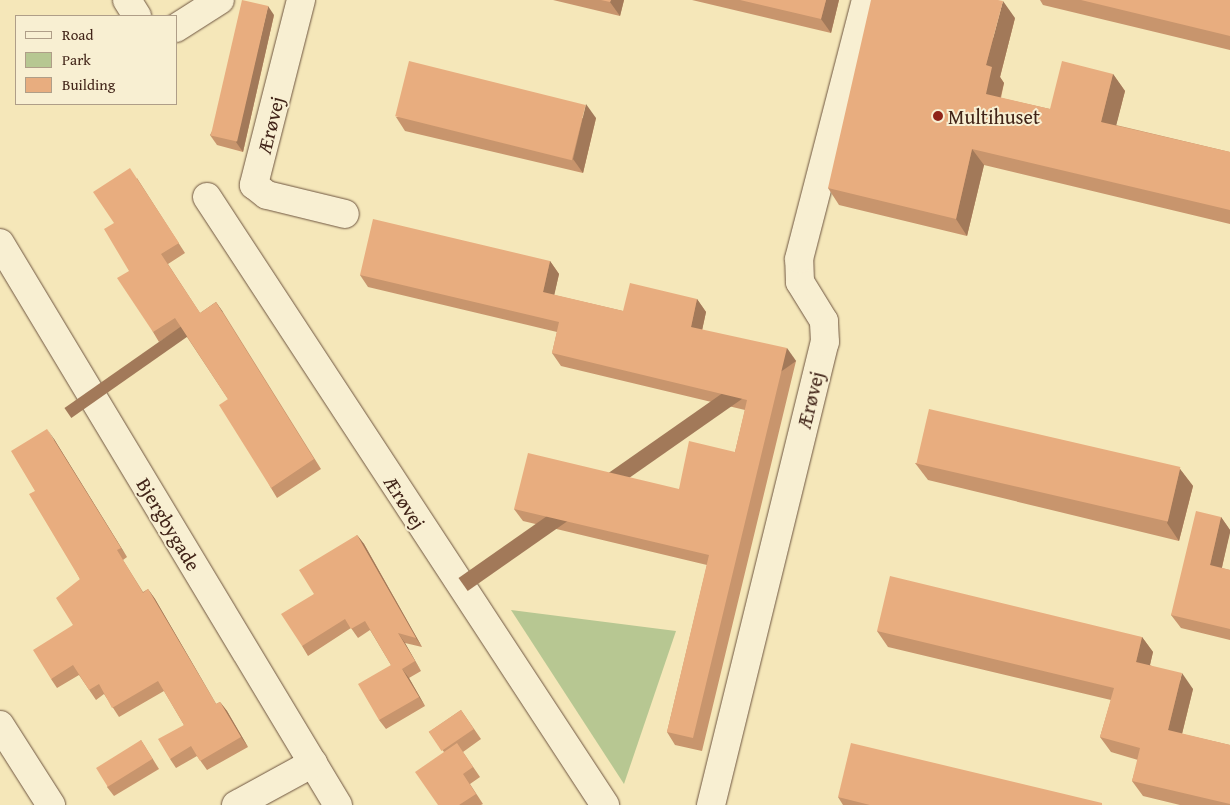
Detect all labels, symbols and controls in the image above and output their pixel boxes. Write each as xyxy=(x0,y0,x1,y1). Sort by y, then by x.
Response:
legend xyxy=(15,15,178,105)
text: Road xyxy=(62,24,93,45)
text: Park xyxy=(62,49,91,70)
text: Building xyxy=(62,74,115,95)
street label: Ærøvej xyxy=(251,94,289,156)
place label: Multihuset xyxy=(948,104,1040,128)
marker: Multihuset xyxy=(932,110,944,122)
street label: Ærøvej xyxy=(791,369,829,431)
street label: Ærøvej xyxy=(379,471,431,533)
street label: Bjergbygade xyxy=(132,473,206,575)

